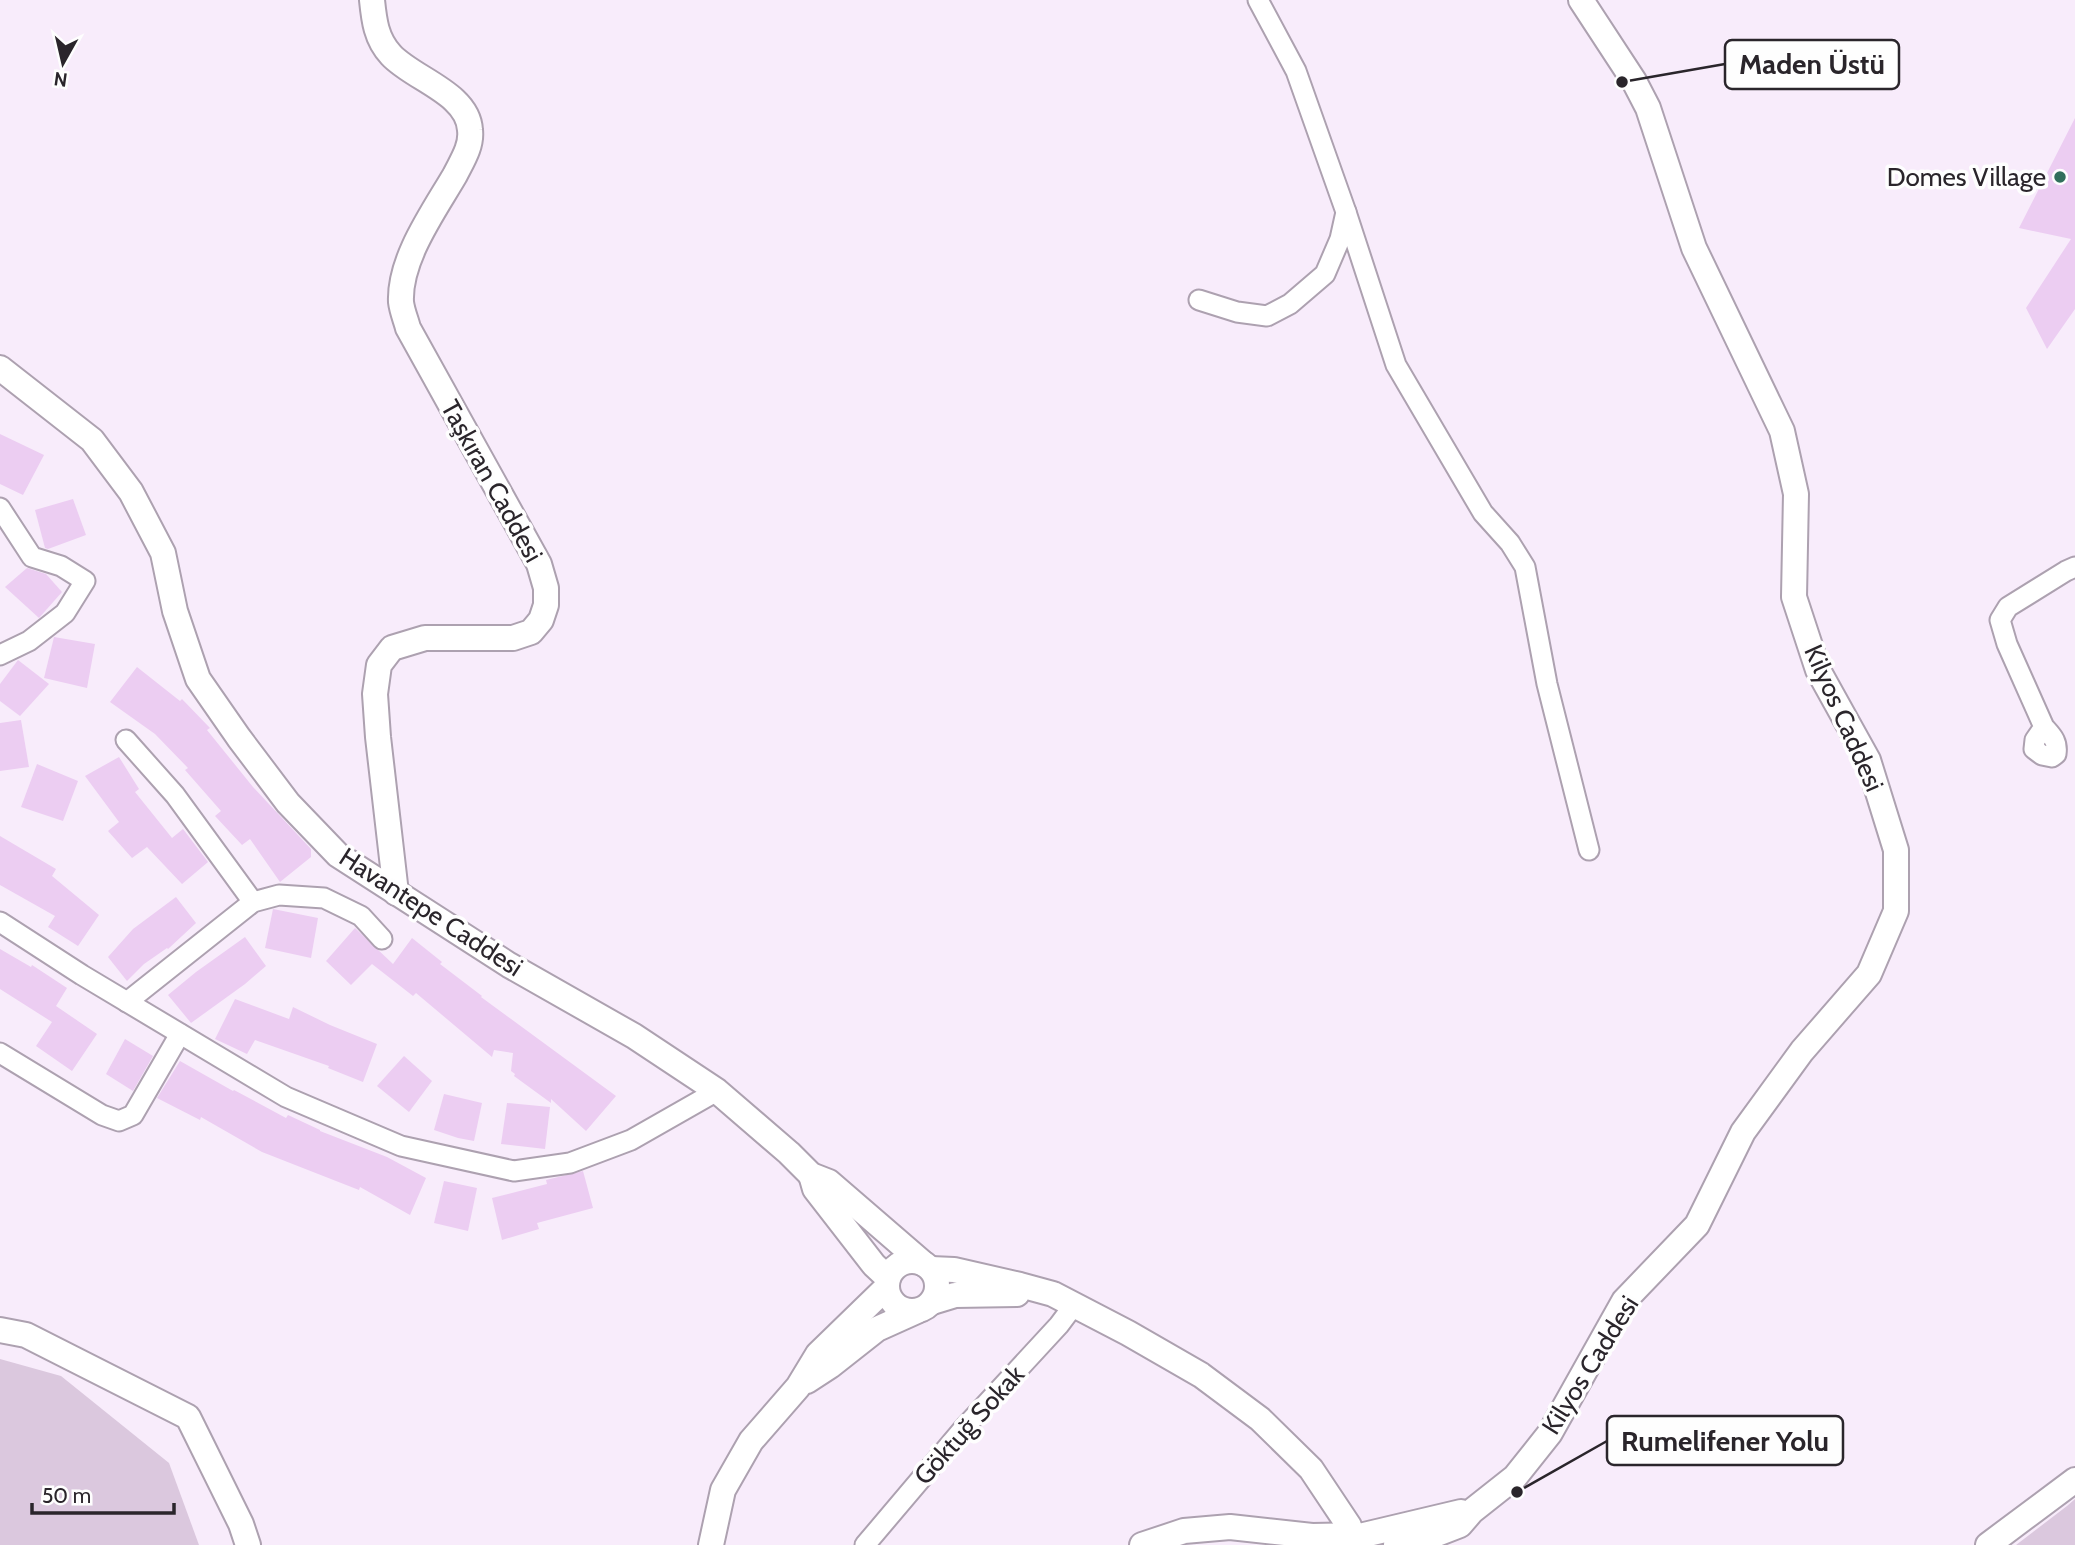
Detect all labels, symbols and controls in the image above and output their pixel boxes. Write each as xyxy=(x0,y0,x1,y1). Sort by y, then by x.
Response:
north arrow xyxy=(28,28,98,98)
callout: Maden Üstü xyxy=(1725,40,1899,89)
text: Maden Üstü xyxy=(1739,47,1885,81)
text: N xyxy=(52,67,69,92)
place label: Domes Village xyxy=(1887,161,2046,193)
marker: Domes Village xyxy=(2052,169,2068,185)
street label: Taşkıran Caddesi xyxy=(434,394,550,568)
street label: Kilyos Caddesi xyxy=(1797,640,1891,796)
street label: Havantepe Caddesi xyxy=(333,841,529,983)
street label: Kilyos Caddesi xyxy=(1535,1290,1645,1440)
street label: Göktuğ Sokak xyxy=(907,1358,1031,1491)
callout: Rumelifener Yolu xyxy=(1607,1416,1843,1465)
text: Rumelifener Yolu xyxy=(1621,1424,1829,1458)
scale bar xyxy=(32,1472,173,1516)
text: 50 m xyxy=(42,1483,91,1508)

